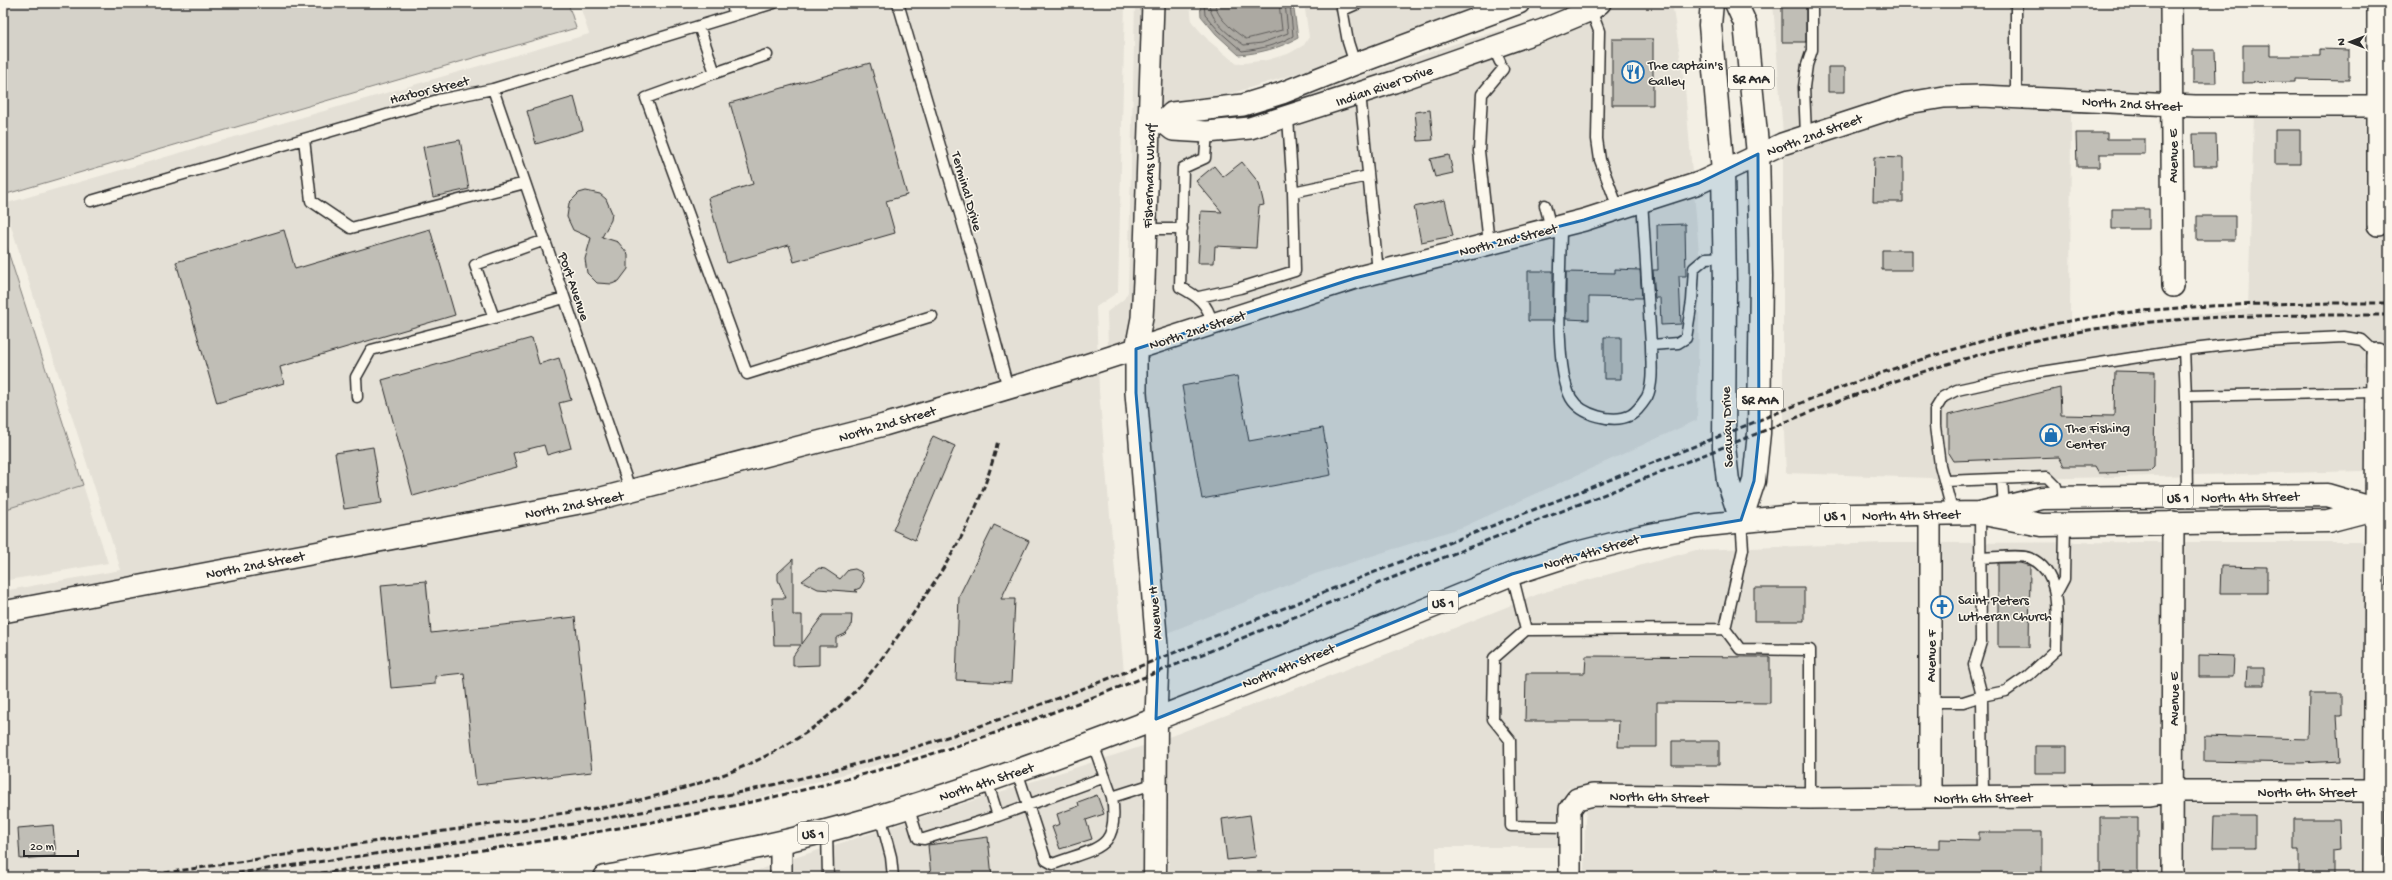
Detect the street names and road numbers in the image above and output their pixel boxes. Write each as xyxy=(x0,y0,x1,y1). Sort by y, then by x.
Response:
street label: Indian River Drive xyxy=(1334,63,1436,112)
road number: SR A1A xyxy=(1728,67,1774,89)
street label: Harbor Street xyxy=(388,73,472,109)
street label: North 2nd Street xyxy=(2081,94,2184,117)
street label: North 2nd Street xyxy=(1765,111,1866,161)
street label: Fishermans Wharf xyxy=(1140,122,1161,230)
street label: Avenue E xyxy=(2166,128,2183,183)
street label: Terminal Drive xyxy=(946,149,985,234)
street label: North 2nd Street xyxy=(1458,221,1561,262)
street label: Port Avenue xyxy=(553,249,592,324)
street label: North 2nd Street xyxy=(1147,307,1249,355)
street label: Seaway Drive xyxy=(1719,385,1738,468)
road number: SR A1A xyxy=(1737,388,1783,410)
street label: North 2nd Street xyxy=(837,403,939,447)
road number: US 1 xyxy=(2163,486,2193,508)
street label: North 2nd Street xyxy=(524,488,627,524)
street label: North 4th Street xyxy=(2201,489,2301,508)
road number: US 1 xyxy=(1820,504,1850,526)
street label: North 4th Street xyxy=(1862,507,1962,526)
street label: North 4th Street xyxy=(1542,531,1643,575)
street label: North 2nd Street xyxy=(205,548,308,584)
street label: Avenue H xyxy=(1146,584,1167,640)
road number: US 1 xyxy=(1428,591,1458,613)
street label: Avenue F xyxy=(1924,629,1941,682)
street label: North 4th Street xyxy=(1240,641,1339,694)
street label: Avenue E xyxy=(2167,671,2184,726)
street label: North 4th Street xyxy=(937,760,1037,807)
street label: North 6th Street xyxy=(2258,785,2358,802)
street label: North 6th Street xyxy=(1609,789,1710,808)
street label: North 6th Street xyxy=(1933,790,2034,809)
road number: US 1 xyxy=(798,822,828,844)

